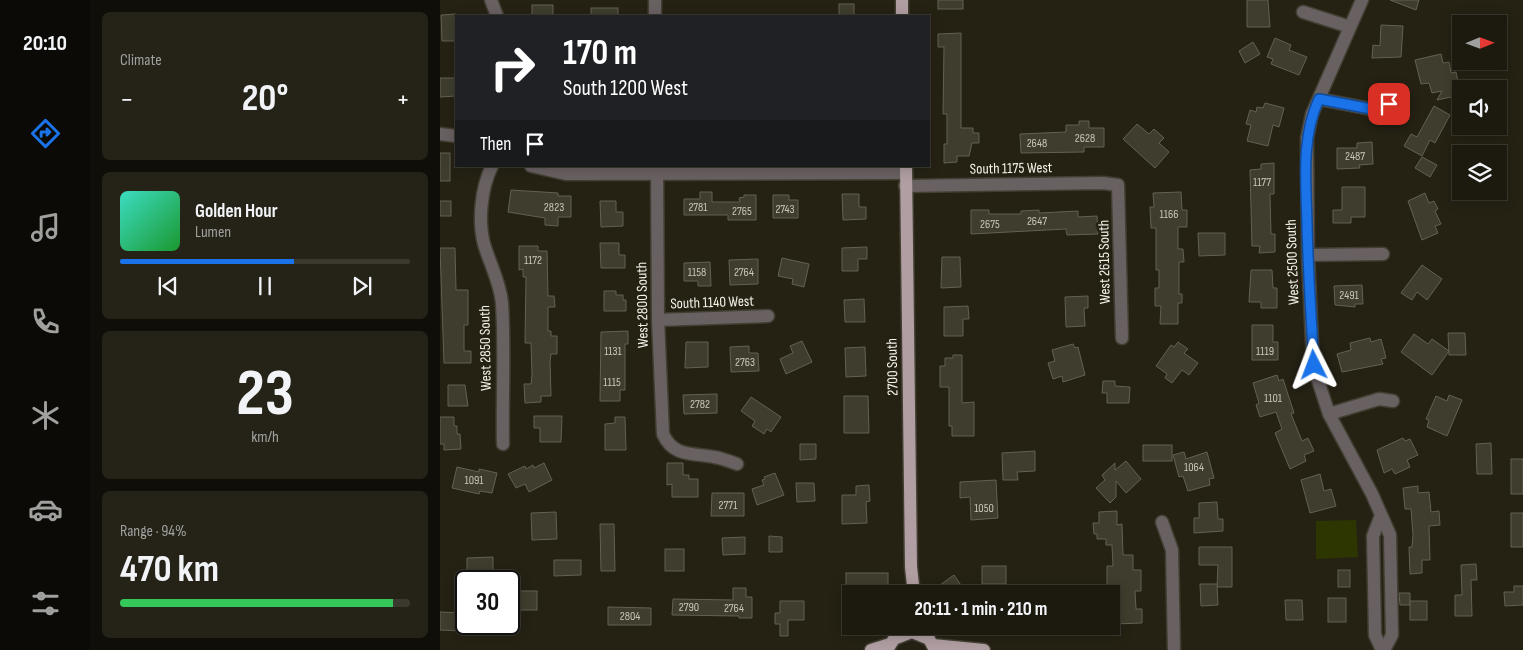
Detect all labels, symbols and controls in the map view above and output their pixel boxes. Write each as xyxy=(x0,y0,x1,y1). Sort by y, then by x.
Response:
north arrow xyxy=(1452,15,1508,70)
map controls xyxy=(1452,15,1507,200)
text: 20:10 xyxy=(23,30,67,57)
text: 170 m xyxy=(563,32,637,75)
icon: right xyxy=(480,35,545,100)
text: Climate xyxy=(120,51,162,70)
text: South 1200 West xyxy=(563,75,688,102)
text: 20° xyxy=(242,76,288,121)
button: sound xyxy=(1452,80,1507,135)
text: − xyxy=(120,83,134,116)
text: + xyxy=(396,83,410,116)
pin xyxy=(1368,83,1410,125)
icon: arrive xyxy=(1375,90,1403,118)
icon: directions xyxy=(28,116,63,151)
icon: arrive xyxy=(521,130,549,158)
house number: 2628 xyxy=(1075,131,1095,146)
text: Then xyxy=(480,133,511,156)
house number: 2648 xyxy=(1027,136,1047,151)
button: layers xyxy=(1452,145,1507,200)
house number: 2487 xyxy=(1345,149,1365,164)
street label: South 1175 West xyxy=(970,158,1053,179)
house number: 1177 xyxy=(1253,175,1271,190)
text: Golden Hour xyxy=(195,200,278,223)
house number: 2823 xyxy=(544,200,564,215)
house number: 2781 xyxy=(688,200,708,215)
house number: 2743 xyxy=(775,202,795,217)
house number: 2765 xyxy=(732,204,752,219)
house number: 1166 xyxy=(1160,207,1178,222)
icon: music xyxy=(28,210,63,245)
house number: 2647 xyxy=(1027,214,1047,229)
house number: 2675 xyxy=(980,217,1000,232)
street label: West 2500 South xyxy=(1282,219,1303,305)
street label: West 2615 South xyxy=(1094,220,1115,304)
text: Lumen xyxy=(195,223,231,242)
house number: 1172 xyxy=(524,253,542,268)
street label: West 2800 South xyxy=(632,262,653,348)
house number: 1158 xyxy=(688,265,706,280)
house number: 2764 xyxy=(734,265,754,280)
icon: previous xyxy=(154,272,182,300)
icon: pause xyxy=(251,272,279,300)
icon: next xyxy=(348,272,376,300)
house number: 2491 xyxy=(1339,288,1360,303)
street label: South 1140 West xyxy=(670,292,755,313)
icon: phone xyxy=(28,304,63,339)
street label: West 2850 South xyxy=(475,305,496,391)
street label: 2700 South xyxy=(882,338,903,396)
position arrow xyxy=(1287,338,1339,390)
house number: 1131 xyxy=(604,344,623,359)
house number: 1119 xyxy=(1256,344,1274,359)
house number: 2763 xyxy=(735,355,755,370)
text: 23 xyxy=(236,356,294,434)
house number: 1115 xyxy=(603,375,621,390)
house number: 1101 xyxy=(1264,391,1283,406)
house number: 2782 xyxy=(690,397,710,412)
icon: climate xyxy=(28,398,63,433)
text: km/h xyxy=(251,428,279,447)
house number: 1064 xyxy=(1184,460,1204,475)
house number: 1091 xyxy=(464,473,484,488)
icon: car xyxy=(28,492,63,527)
house number: 2771 xyxy=(719,498,738,513)
house number: 1050 xyxy=(974,501,994,516)
text: Range · 94% xyxy=(120,522,187,541)
text: 470 km xyxy=(120,547,219,592)
speed limit sign: 30 xyxy=(455,570,520,635)
icon: filters xyxy=(28,586,63,621)
text: 20:11 · 1 min · 210 m xyxy=(915,598,1047,621)
house number: 2790 xyxy=(679,600,699,615)
house number: 2764 xyxy=(724,601,744,616)
house number: 2804 xyxy=(620,609,640,624)

